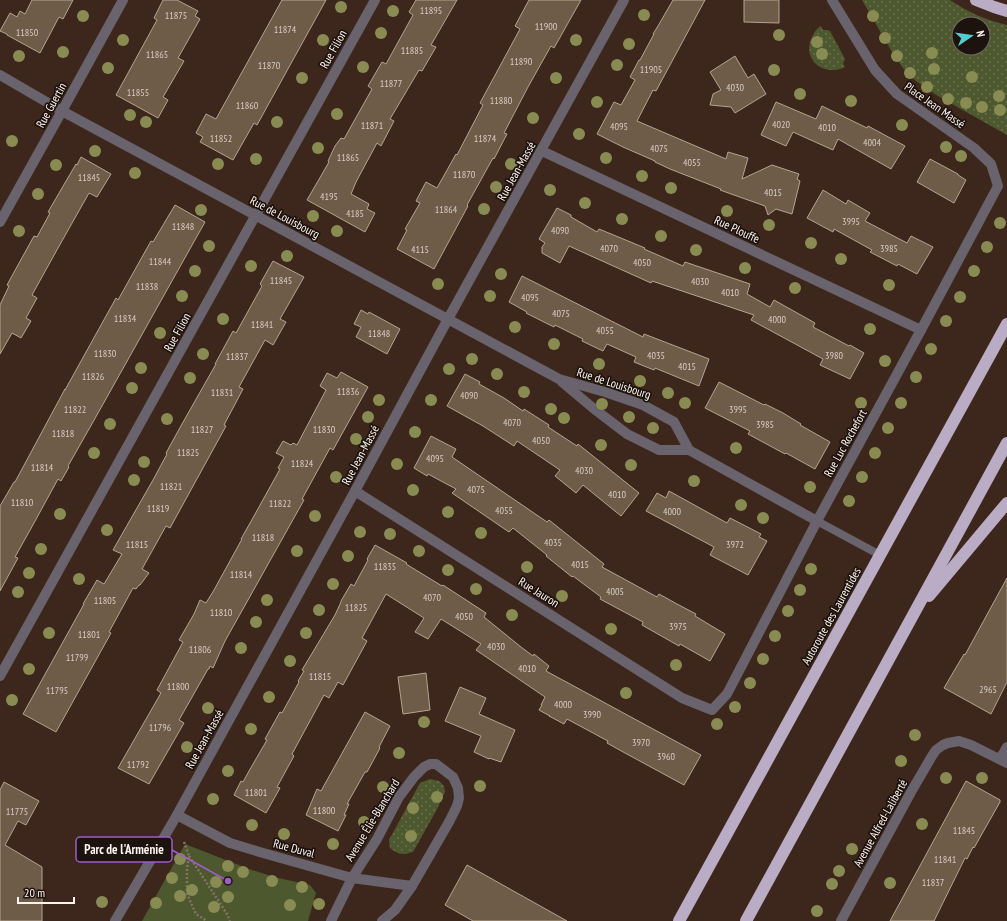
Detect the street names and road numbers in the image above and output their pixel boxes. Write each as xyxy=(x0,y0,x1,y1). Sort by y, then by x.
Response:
street label: Rue Filion xyxy=(316,27,350,71)
street label: Place Jean Massé xyxy=(902,79,968,131)
street label: Rue Guertin xyxy=(32,80,70,130)
street label: Rue Jean-Massé xyxy=(494,139,538,203)
street label: Rue de Louisbourg xyxy=(248,192,322,242)
street label: Rue Plouffe xyxy=(712,212,762,246)
street label: Rue Filion xyxy=(160,310,194,354)
street label: Rue de Louisbourg xyxy=(575,364,653,402)
street label: Rue Luc Rochefort xyxy=(820,406,870,479)
street label: Rue Jean-Massé xyxy=(338,423,382,487)
street label: Autoroute des Laurentides xyxy=(798,565,864,667)
street label: Rue Jauron xyxy=(516,574,562,610)
street label: Rue Jean-Massé xyxy=(182,707,226,771)
street label: Avenue Élie-Blanchard xyxy=(342,776,402,864)
street label: Avenue Alfred-Laliberté xyxy=(850,776,910,869)
street label: Rue Duval xyxy=(272,835,317,861)

